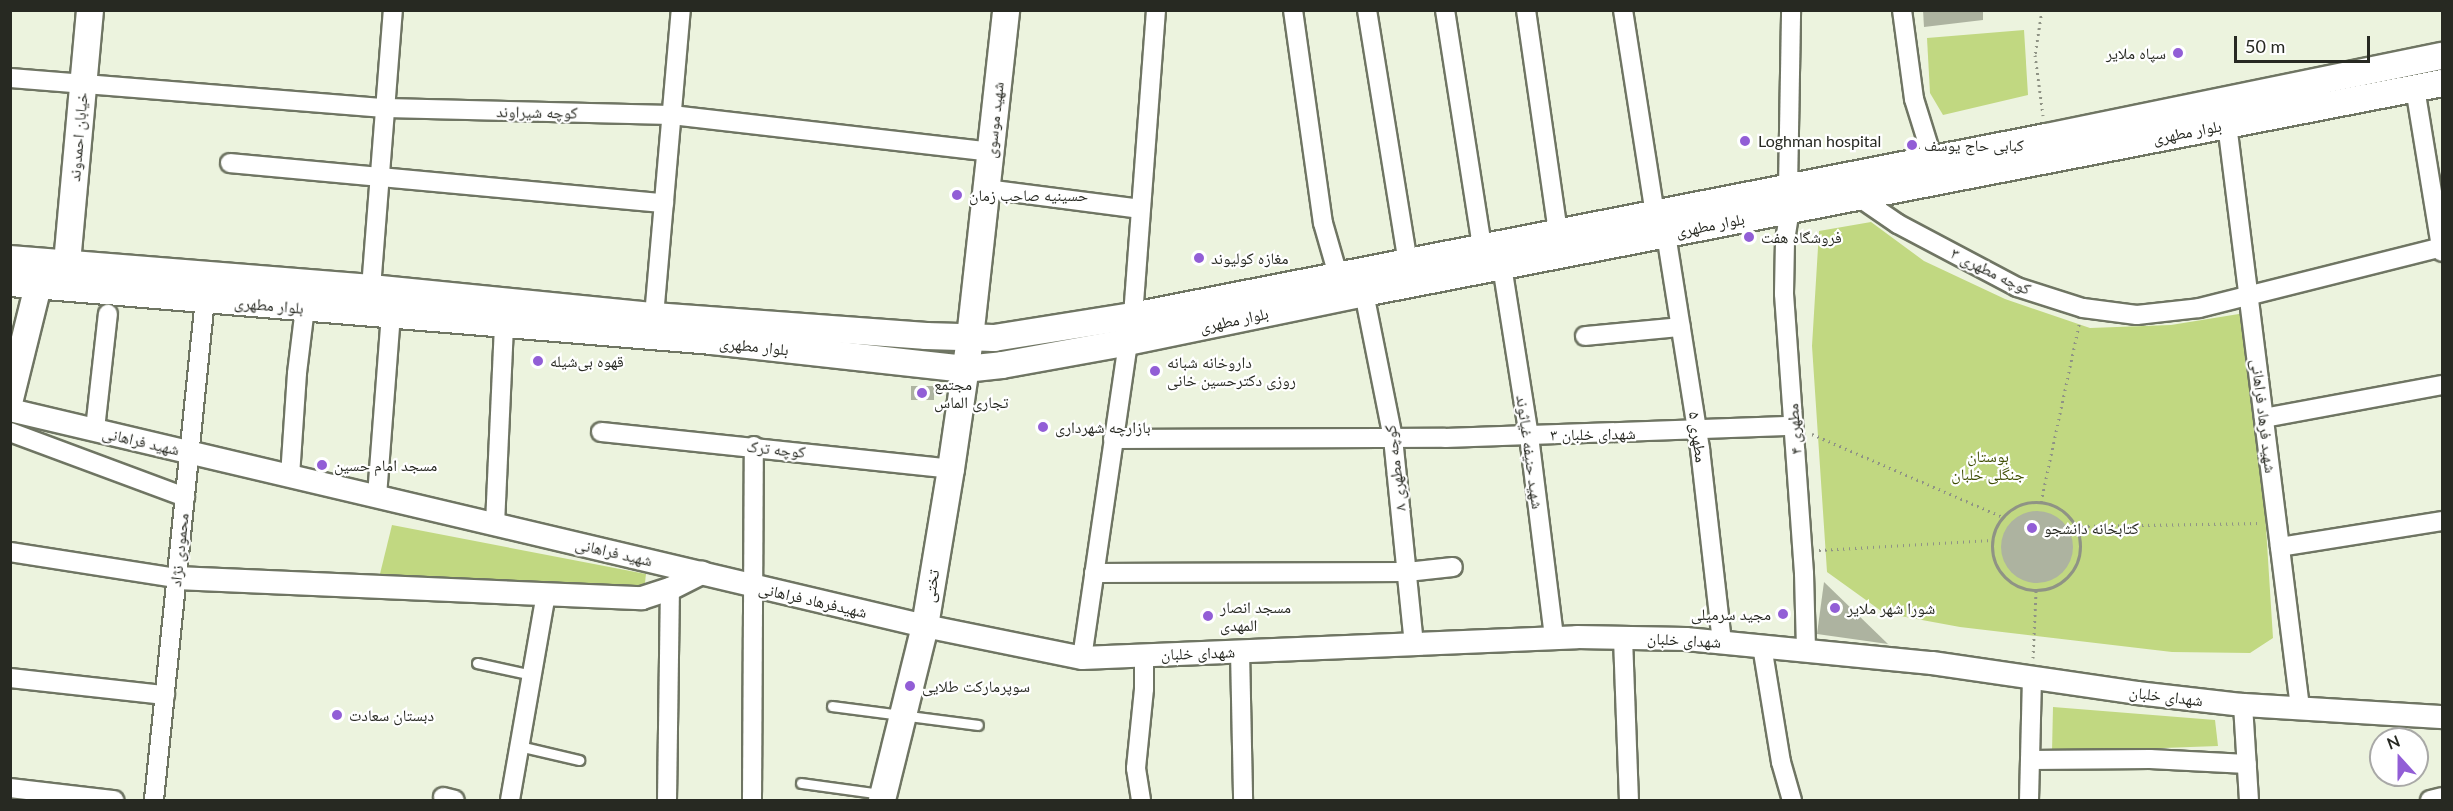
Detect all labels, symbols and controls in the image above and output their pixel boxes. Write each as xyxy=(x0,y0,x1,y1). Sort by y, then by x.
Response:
scale bar xyxy=(2237,24,2374,62)
text: 50 m xyxy=(2245,35,2285,57)
place label: سپاه ملایر xyxy=(2106,43,2166,63)
marker: سپاه ملایر xyxy=(2171,46,2185,60)
street label: شهید موسوی xyxy=(980,81,1008,159)
street label: خیابان احمدوند xyxy=(65,92,91,182)
street label: کوچه شیراوند xyxy=(496,102,578,122)
street label: بلوار مطهری xyxy=(2151,116,2223,148)
place label: Loghman hospital xyxy=(1758,131,1881,151)
marker: Loghman hospital xyxy=(1736,132,1754,150)
place label: کبابی حاج یوسف xyxy=(1924,135,2024,155)
marker: کبابی حاج یوسف xyxy=(1905,138,1919,152)
place label: حسینیه صاحب زمان xyxy=(969,185,1088,205)
marker: حسینیه صاحب زمان xyxy=(950,188,964,202)
street label: بلوار مطهری xyxy=(1674,209,1746,241)
place label: فروشگاه هفت xyxy=(1761,227,1842,247)
marker: فروشگاه هفت xyxy=(1742,230,1756,244)
street label: کوچه مطهری ۳ xyxy=(1948,243,2034,299)
place label: مغازه کولیوند xyxy=(1211,248,1289,268)
marker: مغازه کولیوند xyxy=(1192,251,1206,265)
street label: بلوار مطهری xyxy=(233,292,305,318)
street label: بلوار مطهری xyxy=(1198,303,1270,337)
street label: بلوار مطهری xyxy=(718,333,790,359)
place label: قهوه بی‌شیله xyxy=(550,351,624,371)
place label: داروخانه شبانه روزی دکترحسین خانی xyxy=(1167,352,1296,390)
marker: قهوه بی‌شیله xyxy=(531,354,545,368)
street label: شهید فرهاد فراهانی xyxy=(2247,358,2281,474)
marker: داروخانه شبانه روزی دکترحسین خانی xyxy=(1148,364,1162,378)
place label: مجتمع تجاری الماس xyxy=(934,374,1008,412)
marker: مجتمع تجاری الماس xyxy=(915,386,929,400)
street label: شهید حنیفه غیاثوند xyxy=(1512,394,1548,510)
street label: مطهری ۴ xyxy=(1783,403,1805,455)
street label: مطهری ۵ xyxy=(1685,410,1711,464)
place label: بازارچه شهرداری xyxy=(1055,417,1151,437)
marker: بازارچه شهرداری xyxy=(1036,420,1050,434)
street label: شهید فراهانی xyxy=(101,423,181,459)
street label: کوچه مطهری ۸ xyxy=(1380,424,1410,512)
street label: شهدای خلبان ۳ xyxy=(1550,424,1636,444)
street label: کوچه ترک xyxy=(746,436,806,462)
park label: بوستان جنگلی خلبان xyxy=(1951,446,2025,484)
place label: مسجد امام حسین xyxy=(334,455,437,475)
marker: مسجد امام حسین xyxy=(315,458,329,472)
street label: محمودی نژاد xyxy=(166,512,192,588)
place label: کتابخانه دانشجو xyxy=(2044,518,2139,538)
marker: کتابخانه دانشجو xyxy=(2025,521,2039,535)
street label: شهید فراهانی xyxy=(574,534,654,570)
street label: تختی xyxy=(919,568,943,604)
street label: شهیدفرهاد فراهانی xyxy=(757,578,869,622)
place label: مسجد انصار المهدی xyxy=(1220,597,1291,635)
place label: شورا شهر ملایر xyxy=(1847,598,1935,618)
marker: شورا شهر ملایر xyxy=(1828,601,1842,615)
place label: مجید سرمیلی xyxy=(1691,604,1771,624)
marker: مجید سرمیلی xyxy=(1776,607,1790,621)
marker: مسجد انصار المهدی xyxy=(1201,609,1215,623)
street label: شهدای خلبان xyxy=(1646,628,1722,652)
street label: شهدای خلبان xyxy=(1161,642,1235,664)
place label: سوپرمارکت طلایی xyxy=(922,676,1030,696)
marker: سوپرمارکت طلایی xyxy=(903,679,917,693)
street label: شهدای خلبان xyxy=(2128,682,2204,710)
place label: دبستان سعادت xyxy=(349,705,434,725)
marker: دبستان سعادت xyxy=(330,708,344,722)
north arrow xyxy=(2369,727,2429,787)
text: N xyxy=(2384,731,2402,753)

